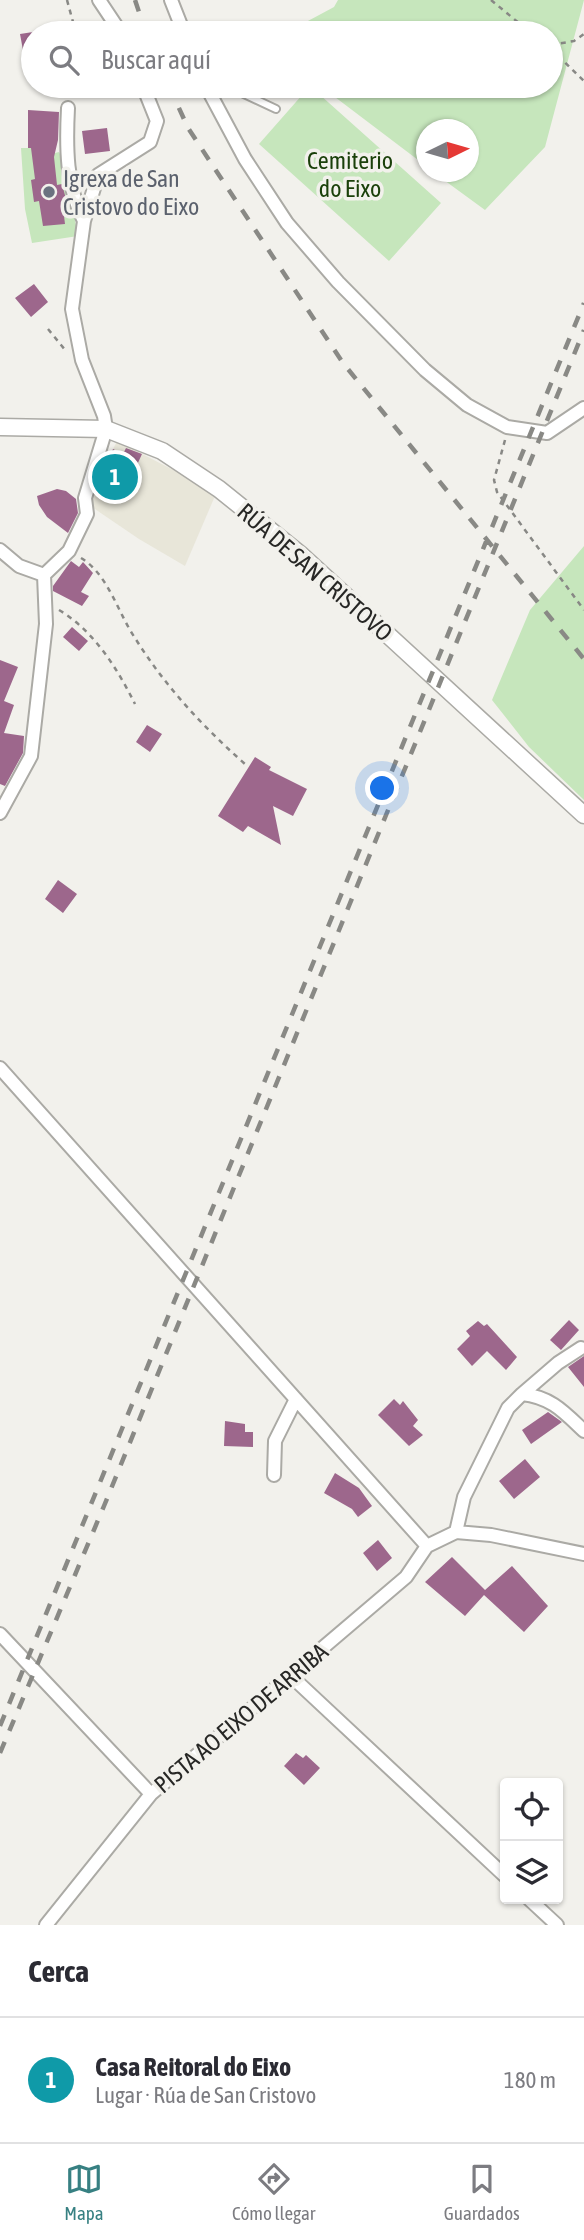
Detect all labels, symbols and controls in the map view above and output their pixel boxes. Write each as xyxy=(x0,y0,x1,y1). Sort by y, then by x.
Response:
search box xyxy=(21,21,563,98)
icon: search xyxy=(45,41,83,79)
text: Buscar aquí xyxy=(101,45,211,75)
north arrow xyxy=(416,119,479,182)
park label: Cemiterio do Eixo xyxy=(307,147,393,202)
place label: Igrexa de San Cristovo do Eixo xyxy=(63,165,199,220)
marker: Igrexa de San Cristovo do Eixo xyxy=(41,184,57,200)
pin: 1 xyxy=(92,451,138,503)
street label: RÚA DE SAN CRISTOVO xyxy=(232,498,398,646)
your location xyxy=(365,771,399,805)
street label: PISTA AO EIXO DE ARRIBA xyxy=(149,1638,333,1798)
map controls xyxy=(500,1778,563,1904)
button: locate xyxy=(500,1778,563,1841)
button: layers xyxy=(500,1841,563,1904)
text: Cerca xyxy=(28,1954,89,1988)
text: Casa Reitoral do Eixo xyxy=(95,2052,291,2082)
text: 1 xyxy=(46,2067,56,2093)
text: 180 m xyxy=(504,2067,556,2093)
text: Lugar · Rúa de San Cristovo xyxy=(95,2082,316,2108)
tab: Mapa xyxy=(64,2160,104,2224)
tab: Cómo llegar xyxy=(232,2160,315,2224)
tab: Guardados xyxy=(444,2160,520,2224)

